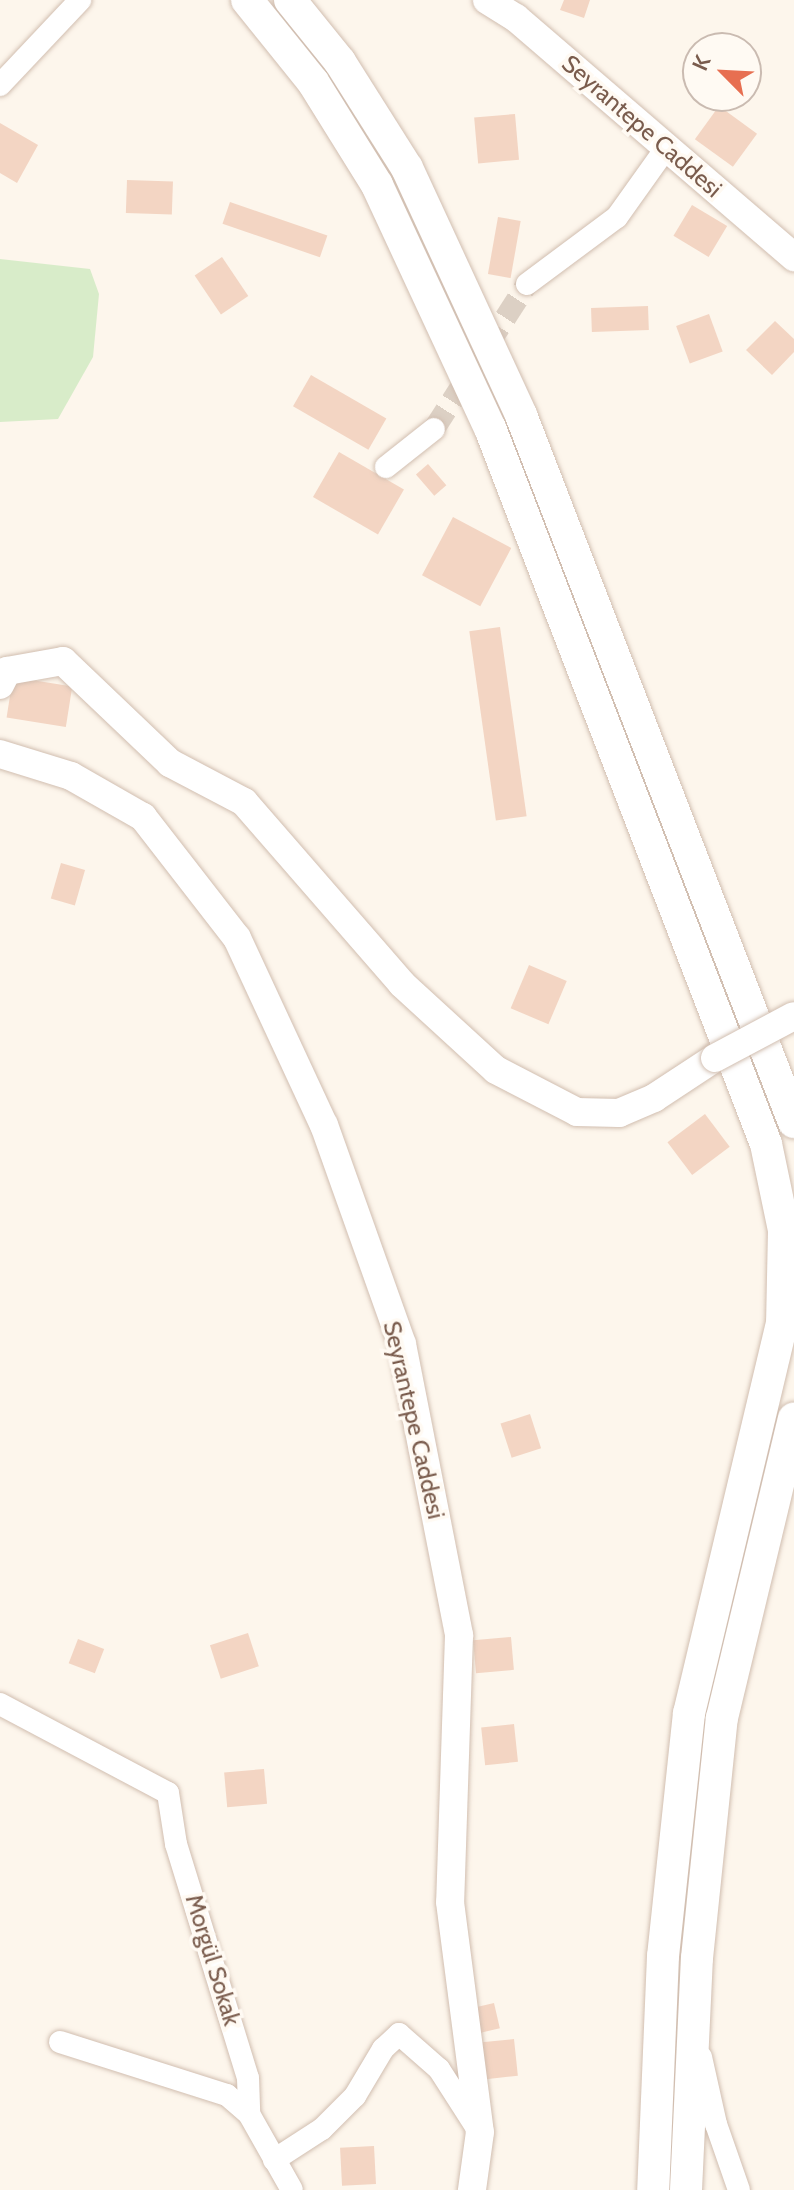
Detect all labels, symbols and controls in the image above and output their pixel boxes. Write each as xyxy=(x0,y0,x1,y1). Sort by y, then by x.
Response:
north arrow xyxy=(682,32,762,112)
street label: Seyrantepe Caddesi xyxy=(556,49,728,203)
text: K xyxy=(686,51,717,75)
street label: Seyrantepe Caddesi xyxy=(377,1318,451,1522)
street label: Morgül Sokak xyxy=(179,1891,247,2029)

